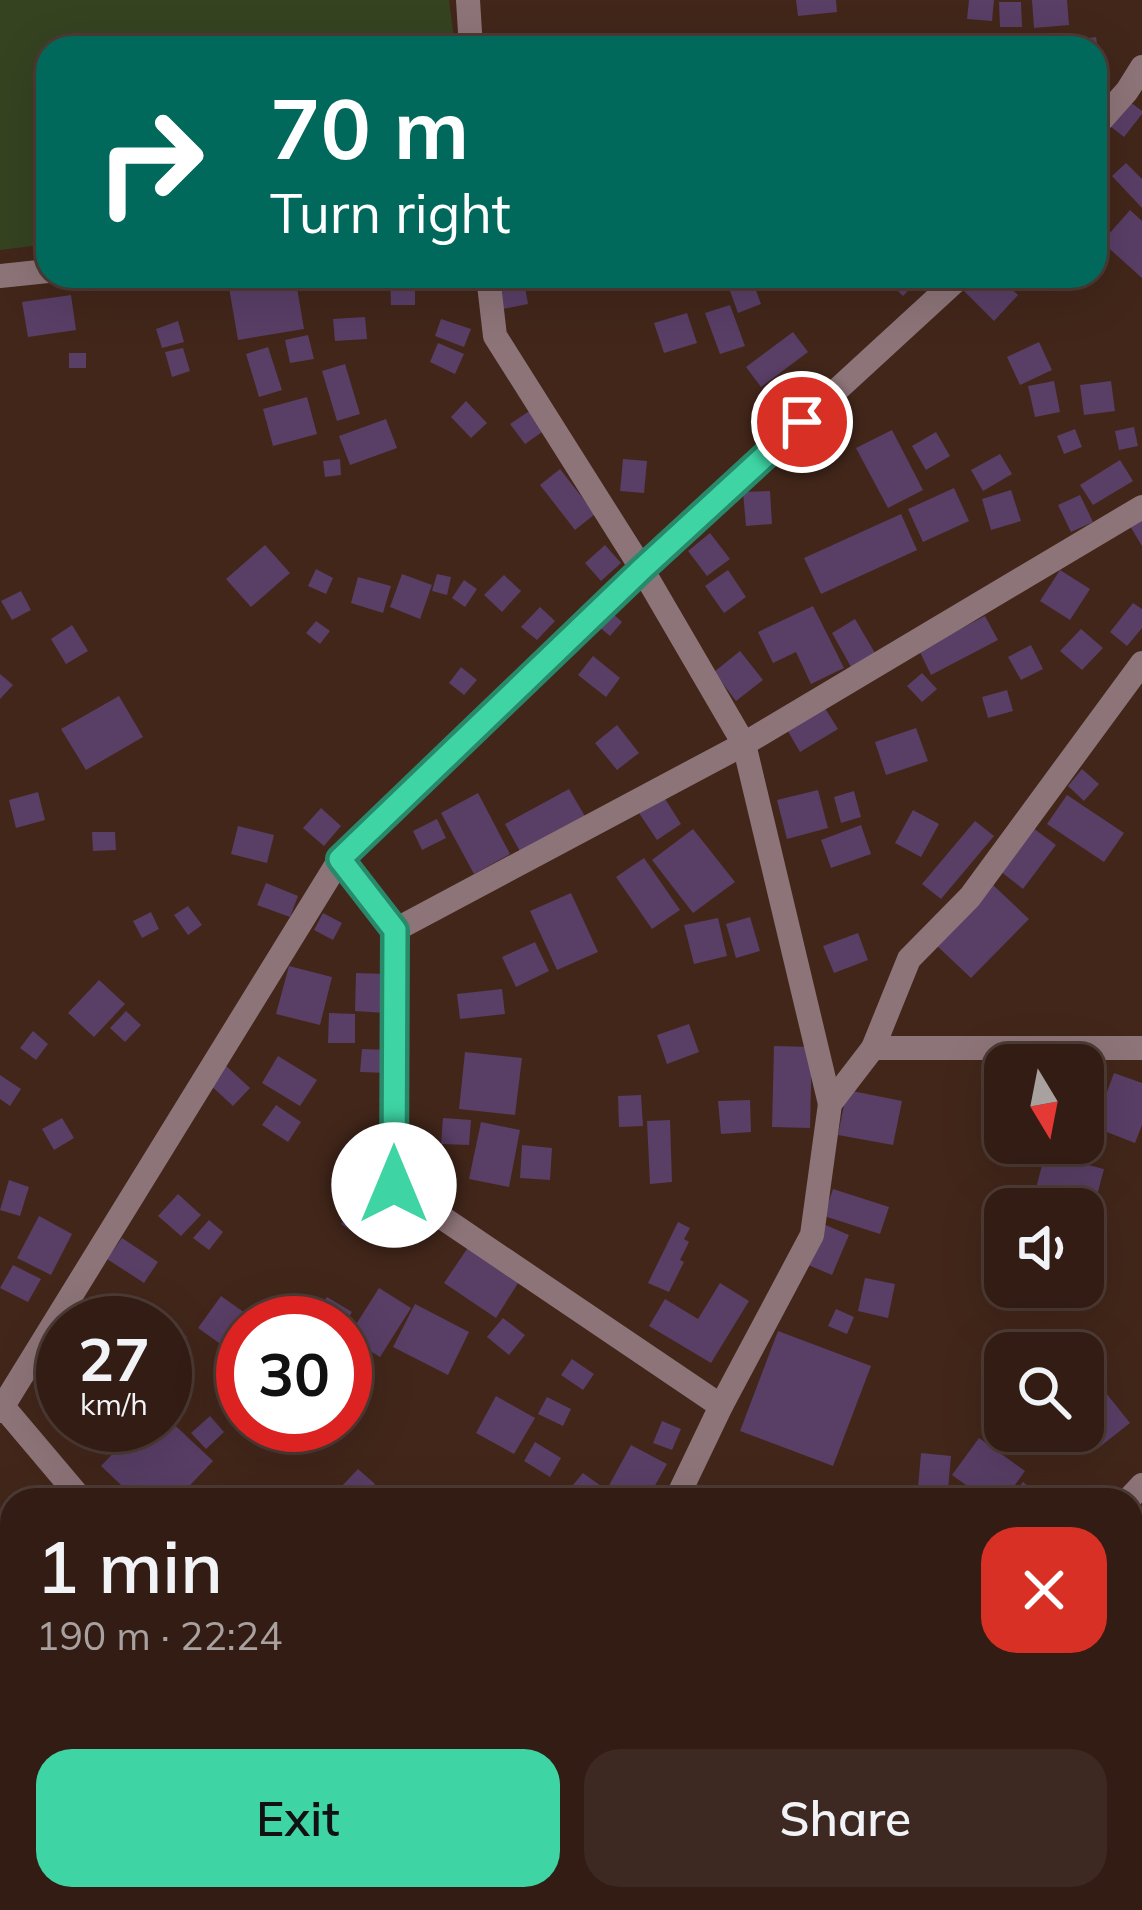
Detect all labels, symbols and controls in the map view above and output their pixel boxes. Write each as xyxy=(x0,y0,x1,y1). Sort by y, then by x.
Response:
text: 70 m xyxy=(270,75,469,180)
icon: right xyxy=(72,84,228,240)
text: Turn right xyxy=(270,179,511,247)
pin xyxy=(751,371,853,473)
icon: arrive xyxy=(769,389,835,455)
north arrow xyxy=(984,1044,1104,1164)
map controls xyxy=(984,1044,1104,1452)
position arrow xyxy=(331,1122,457,1248)
button: sound xyxy=(984,1188,1104,1308)
speed limit sign: 30 xyxy=(216,1296,372,1452)
text: 27 xyxy=(78,1321,150,1396)
button: search xyxy=(984,1332,1104,1452)
text: km/h xyxy=(80,1385,148,1423)
text: 1 min xyxy=(36,1521,223,1611)
button: close xyxy=(981,1527,1107,1653)
text: 190 m · 22:24 xyxy=(36,1611,282,1660)
button: Exit xyxy=(36,1749,560,1887)
button: Share xyxy=(584,1749,1107,1887)

